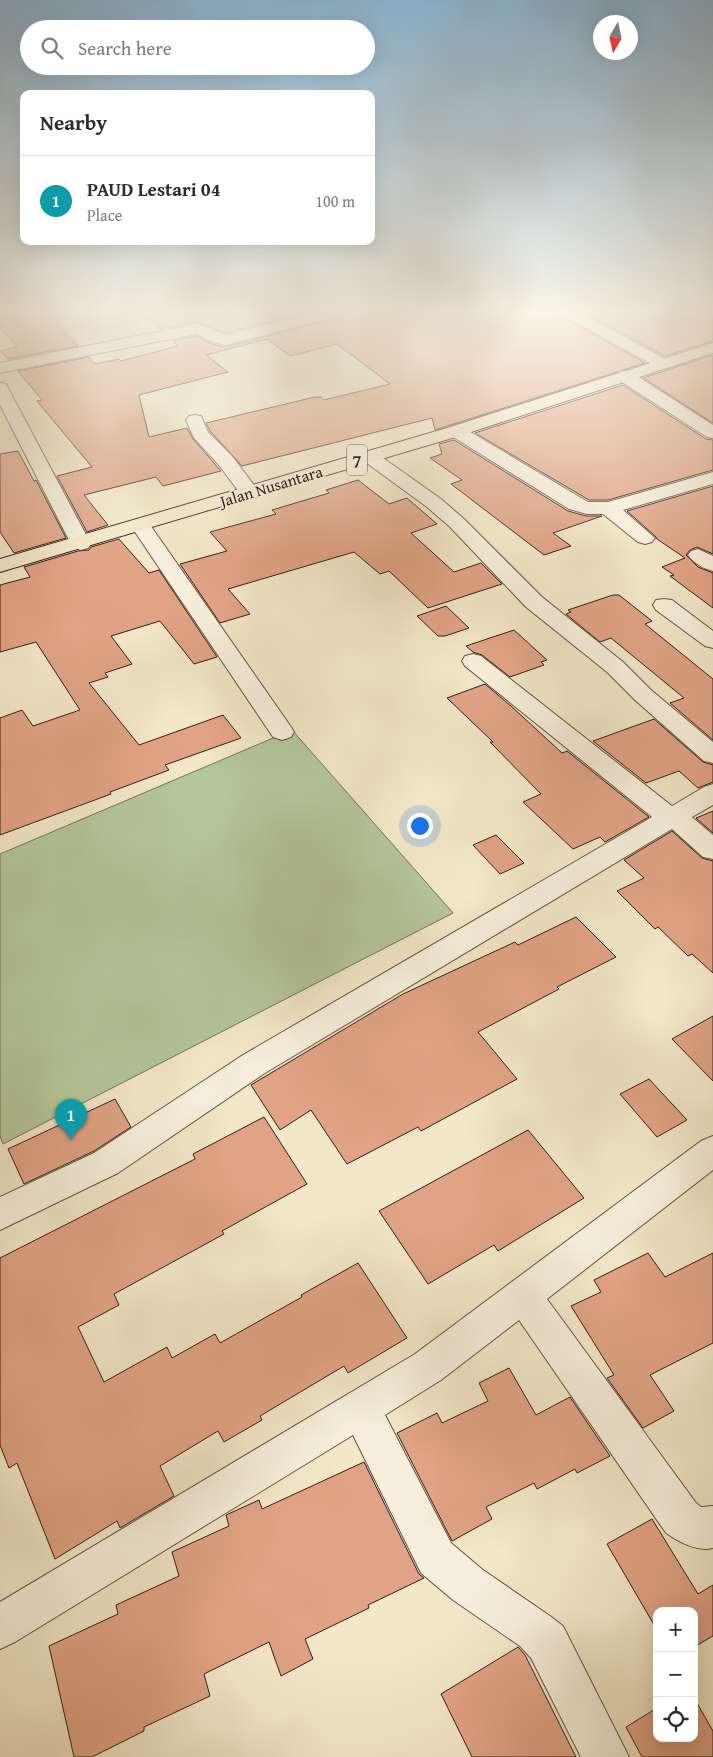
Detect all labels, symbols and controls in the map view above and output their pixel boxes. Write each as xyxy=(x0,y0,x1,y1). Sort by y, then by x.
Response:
north arrow xyxy=(593,15,638,60)
search box xyxy=(20,20,375,75)
icon: search xyxy=(38,34,66,62)
text: Search here xyxy=(78,34,172,62)
text: Nearby xyxy=(40,107,107,138)
text: PAUD Lestari 04 xyxy=(87,175,220,203)
text: 1 xyxy=(52,189,60,213)
text: 100 m xyxy=(315,189,355,213)
text: Place xyxy=(87,203,122,227)
road number: 7 xyxy=(347,444,367,476)
street label: Jalan Nusantara xyxy=(215,459,326,514)
your location xyxy=(407,813,433,839)
pin: 1 xyxy=(55,1099,87,1140)
map controls xyxy=(653,1607,698,1742)
button: + xyxy=(653,1607,698,1652)
button: − xyxy=(653,1652,698,1697)
button: locate xyxy=(653,1697,698,1742)

